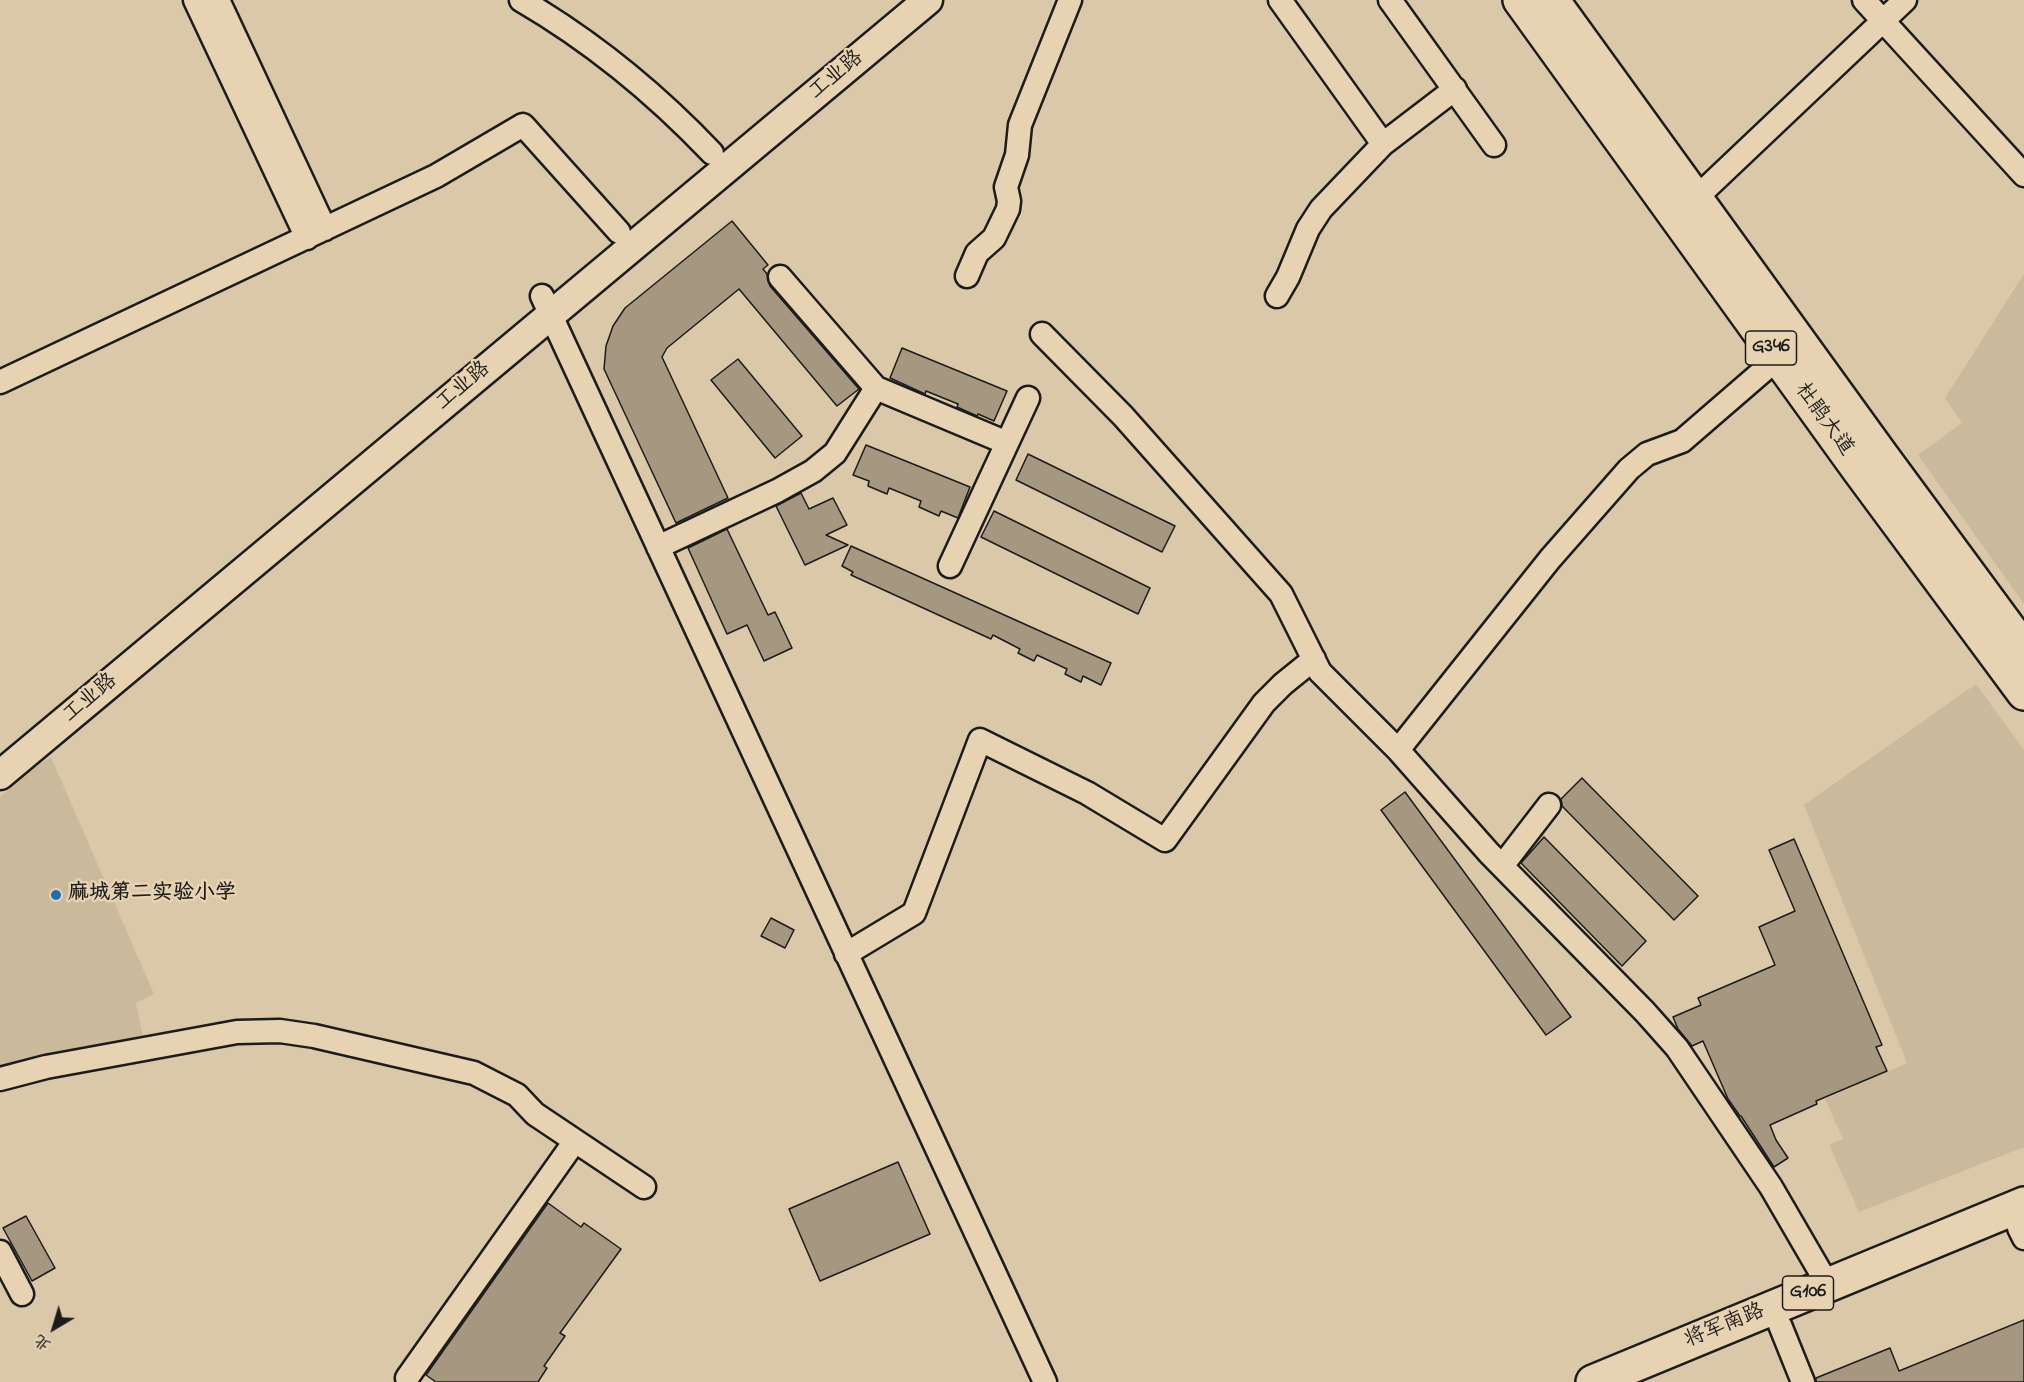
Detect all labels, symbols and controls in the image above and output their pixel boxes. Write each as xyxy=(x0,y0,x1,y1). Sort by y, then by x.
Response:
street label: 工业路 xyxy=(805,46,869,106)
road number: G346 xyxy=(1746,331,1796,365)
street label: 工业路 xyxy=(432,357,496,417)
street label: 杜鹃大道 xyxy=(1788,379,1858,461)
street label: 工业路 xyxy=(59,669,123,729)
place label: 麻城第二实验小学 xyxy=(68,882,236,908)
marker: 麻城第二实验小学 xyxy=(49,888,63,902)
road number: G106 xyxy=(1782,1276,1834,1310)
north arrow xyxy=(24,1298,84,1358)
street label: 将军南路 xyxy=(1681,1300,1769,1354)
text: 北 xyxy=(29,1328,57,1357)

